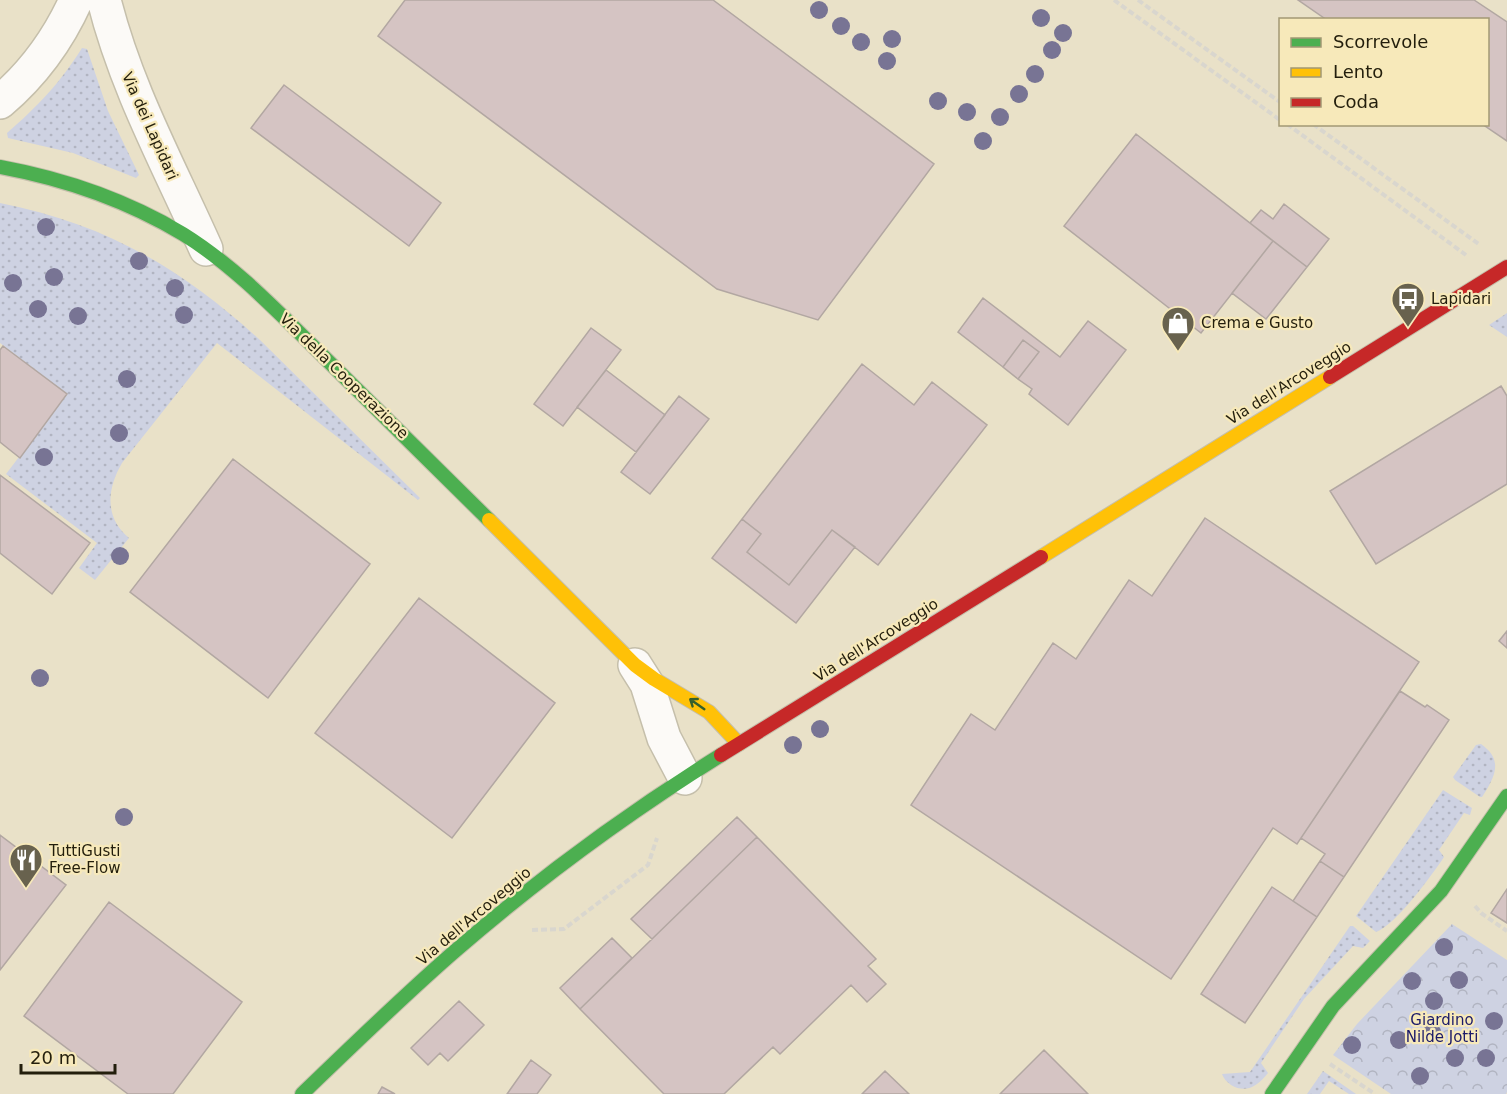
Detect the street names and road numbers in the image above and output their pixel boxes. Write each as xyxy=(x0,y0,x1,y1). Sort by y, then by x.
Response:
street label: Via dei Lapidari xyxy=(118,69,182,183)
street label: Via della Cooperazione xyxy=(276,310,412,442)
street label: Via dell'Arcoveggio xyxy=(1223,337,1355,429)
street label: Via dell'Arcoveggio xyxy=(810,594,942,686)
street label: Via dell'Arcoveggio xyxy=(413,863,535,969)

